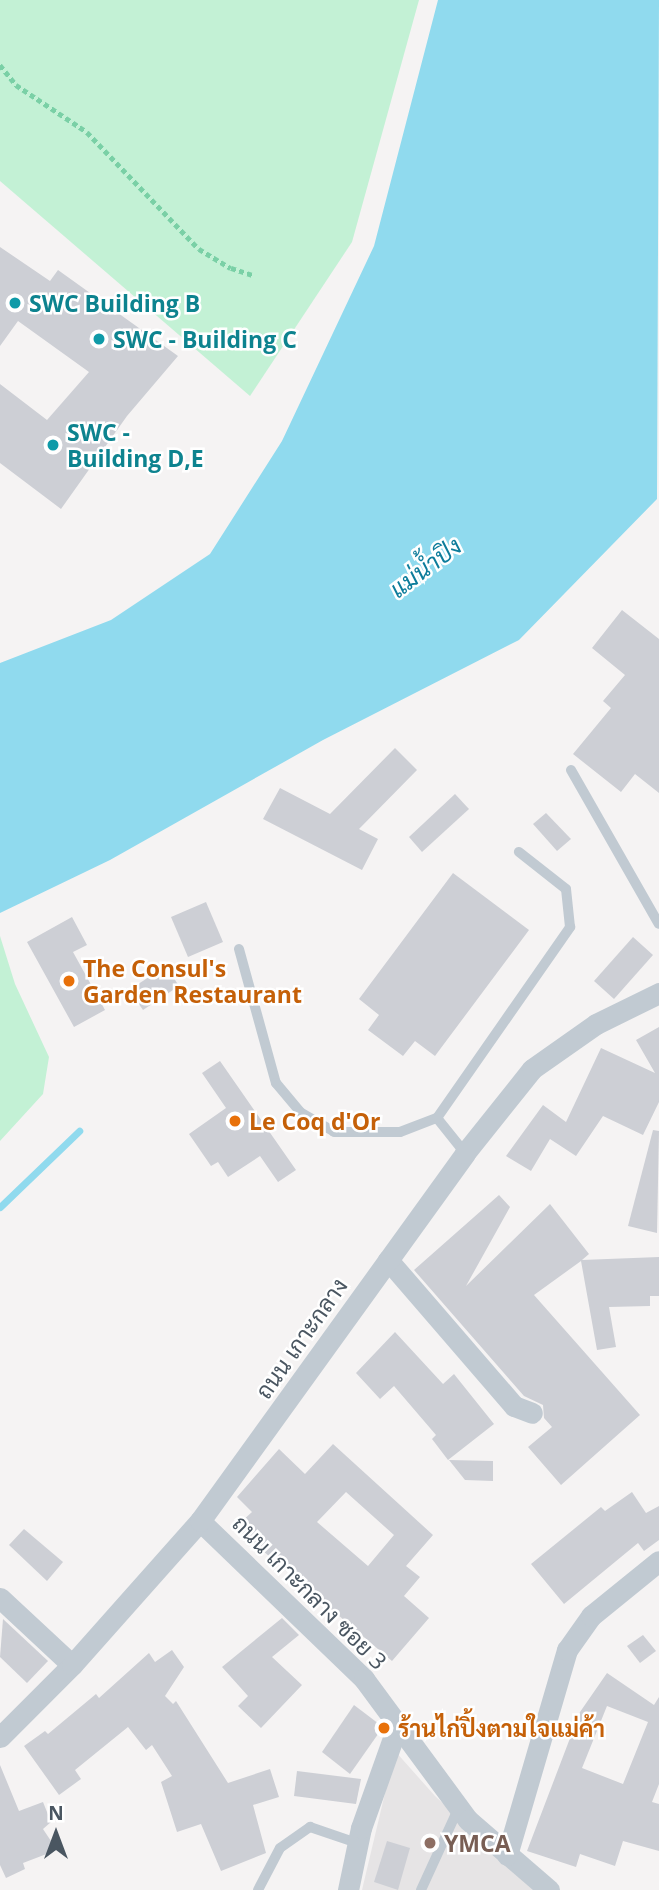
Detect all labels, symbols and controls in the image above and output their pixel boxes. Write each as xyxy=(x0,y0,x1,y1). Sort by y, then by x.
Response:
place label: SWC Building B xyxy=(29,289,200,317)
marker: SWC Building B xyxy=(7,295,23,311)
place label: SWC - Building C xyxy=(113,325,297,353)
marker: SWC - Building C xyxy=(91,331,107,347)
place label: SWC - Building D,E xyxy=(67,418,204,472)
marker: SWC - Building D,E xyxy=(45,437,61,453)
water label: แม่น้ำปิง xyxy=(384,531,466,603)
place label: The Consul's Garden Restaurant xyxy=(83,954,302,1008)
marker: The Consul's Garden Restaurant xyxy=(61,973,77,989)
place label: Le Coq d'Or xyxy=(249,1107,380,1135)
marker: Le Coq d'Or xyxy=(227,1113,243,1129)
street label: ถนน เกาะกลาง xyxy=(249,1272,353,1404)
street label: ถนน เกาะกลาง ซอย 3 xyxy=(227,1509,393,1675)
place label: ร้านไก่ปิ้งตามใจแม่ค้า xyxy=(398,1714,605,1742)
marker: ร้านไก่ปิ้งตามใจแม่ค้า xyxy=(376,1720,392,1736)
north arrow xyxy=(21,1799,91,1869)
text: N xyxy=(48,1800,64,1826)
place label: YMCA xyxy=(444,1829,511,1857)
marker: YMCA xyxy=(422,1835,438,1851)

